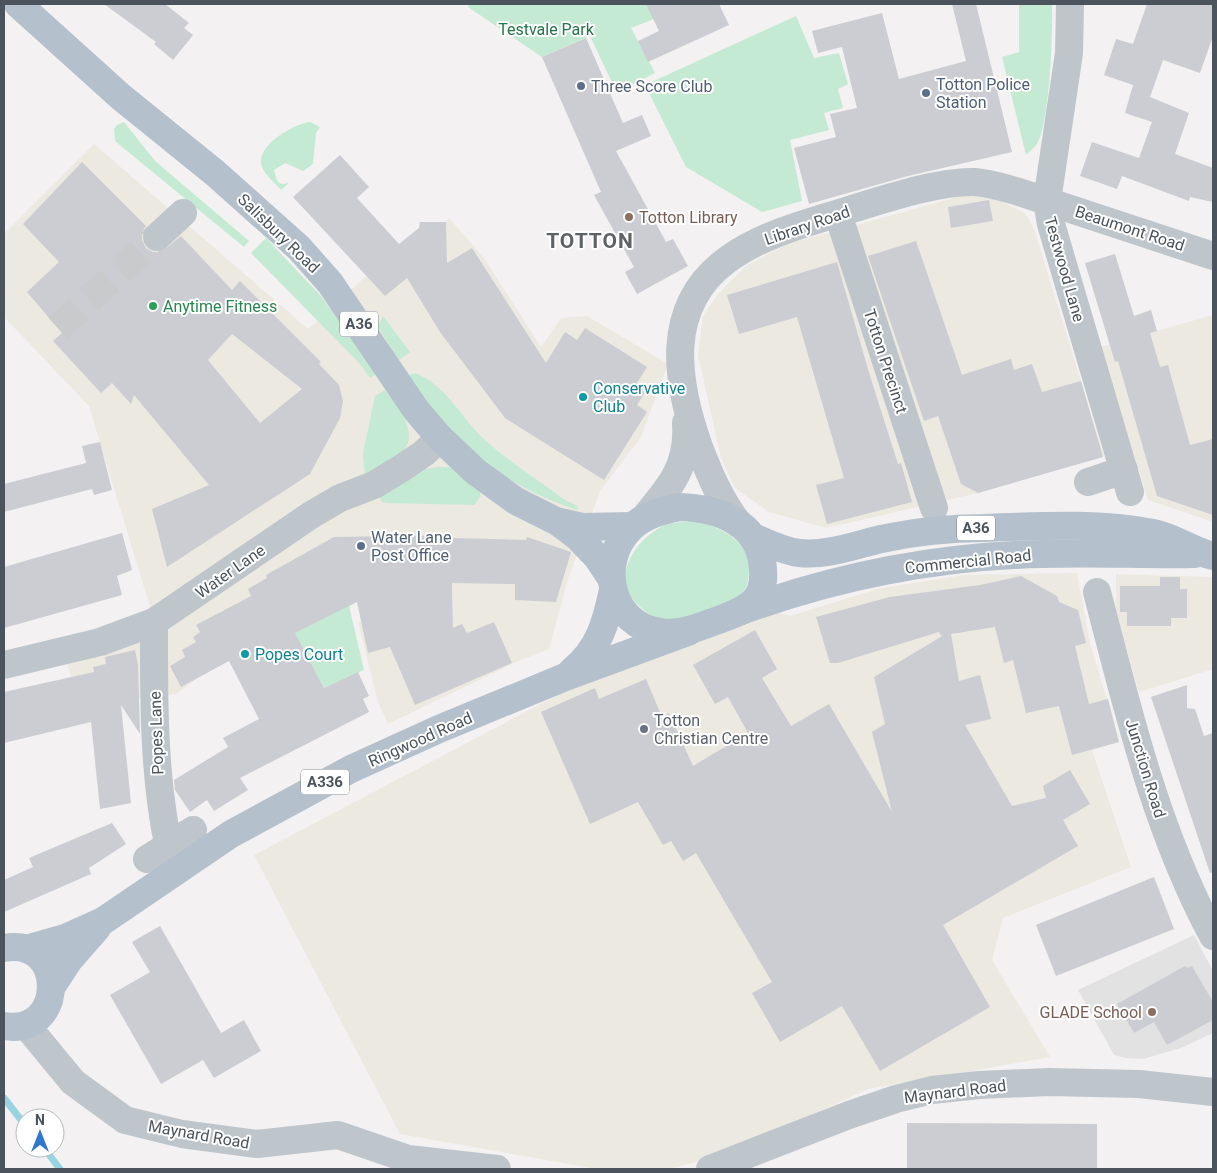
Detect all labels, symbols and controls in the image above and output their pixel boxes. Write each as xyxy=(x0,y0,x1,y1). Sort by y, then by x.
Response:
park label: Testvale Park xyxy=(498,20,595,39)
place label: Totton Police Station xyxy=(936,75,1030,112)
place label: Three Score Club xyxy=(591,77,712,96)
marker: Three Score Club xyxy=(575,80,587,92)
marker: Totton Police Station xyxy=(920,87,932,99)
street label: Salisbury Road xyxy=(234,190,323,277)
street label: Library Road xyxy=(762,202,852,249)
street label: Beaumont Road xyxy=(1073,202,1187,255)
place label: Totton Library xyxy=(639,208,738,227)
marker: Totton Library xyxy=(623,211,635,223)
street label: Testwood Lane xyxy=(1040,214,1089,324)
district label: TOTTON xyxy=(546,229,634,253)
place label: Anytime Fitness xyxy=(163,297,277,316)
marker: Anytime Fitness xyxy=(147,300,159,312)
street label: Totton Precinct xyxy=(860,307,911,416)
road number: A36 xyxy=(340,312,378,336)
place label: Conservative Club xyxy=(593,379,685,416)
marker: Conservative Club xyxy=(577,391,589,403)
road number: A36 xyxy=(957,516,995,540)
place label: Water Lane Post Office xyxy=(371,528,451,565)
marker: Water Lane Post Office xyxy=(355,540,367,552)
street label: Water Lane xyxy=(192,541,269,602)
street label: Commercial Road xyxy=(904,545,1032,578)
place label: Popes Court xyxy=(255,645,343,664)
marker: Popes Court xyxy=(239,648,251,660)
street label: Popes Lane xyxy=(146,691,167,775)
street label: Ringwood Road xyxy=(365,708,475,771)
place label: Totton Christian Centre xyxy=(654,711,768,748)
street label: Junction Road xyxy=(1121,716,1170,820)
marker: Totton Christian Centre xyxy=(638,723,650,735)
road number: A336 xyxy=(301,770,349,794)
place label: GLADE School xyxy=(1040,1003,1142,1022)
marker: GLADE School xyxy=(1146,1006,1158,1018)
street label: Maynard Road xyxy=(903,1076,1007,1107)
north arrow xyxy=(15,1108,65,1158)
text: N xyxy=(35,1112,45,1128)
street label: Maynard Road xyxy=(147,1116,251,1153)

